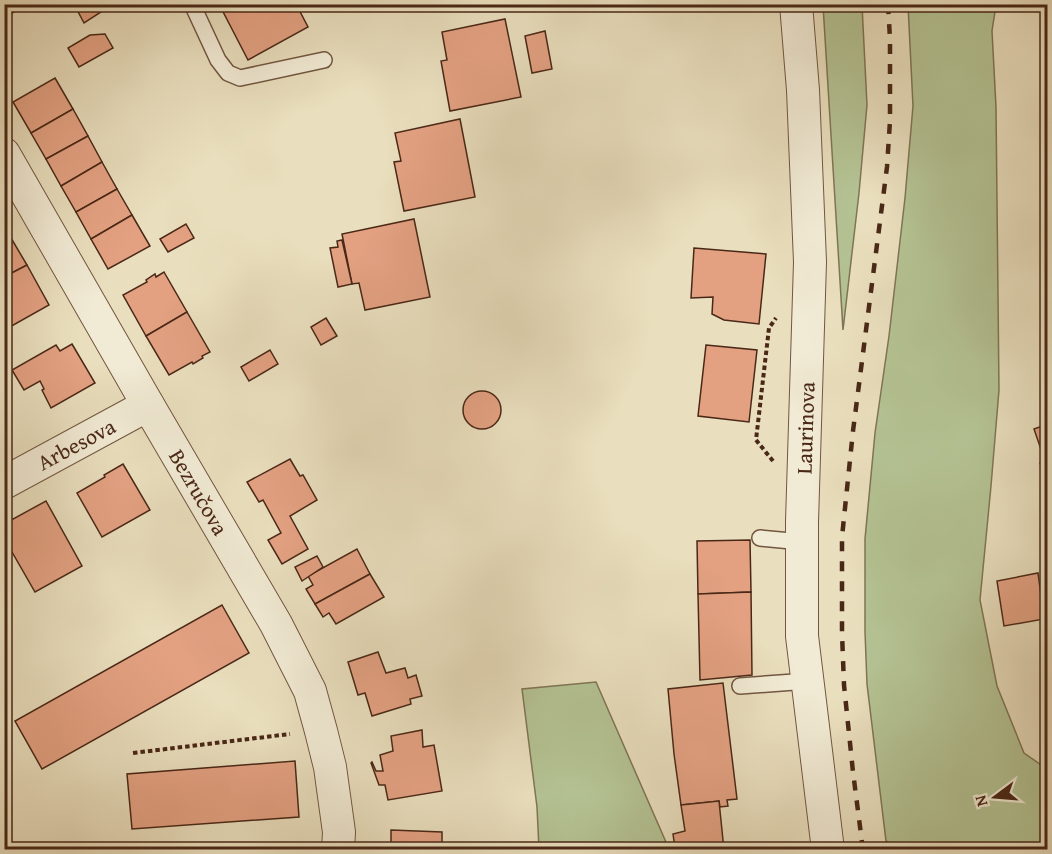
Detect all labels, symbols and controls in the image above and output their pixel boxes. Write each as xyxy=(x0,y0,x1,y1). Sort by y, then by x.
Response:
street label: Laurinova xyxy=(787,381,823,475)
street label: Arbesova xyxy=(31,410,121,478)
street label: Bezručova xyxy=(161,443,237,542)
north arrow xyxy=(965,767,1025,827)
text: N xyxy=(967,792,994,810)

